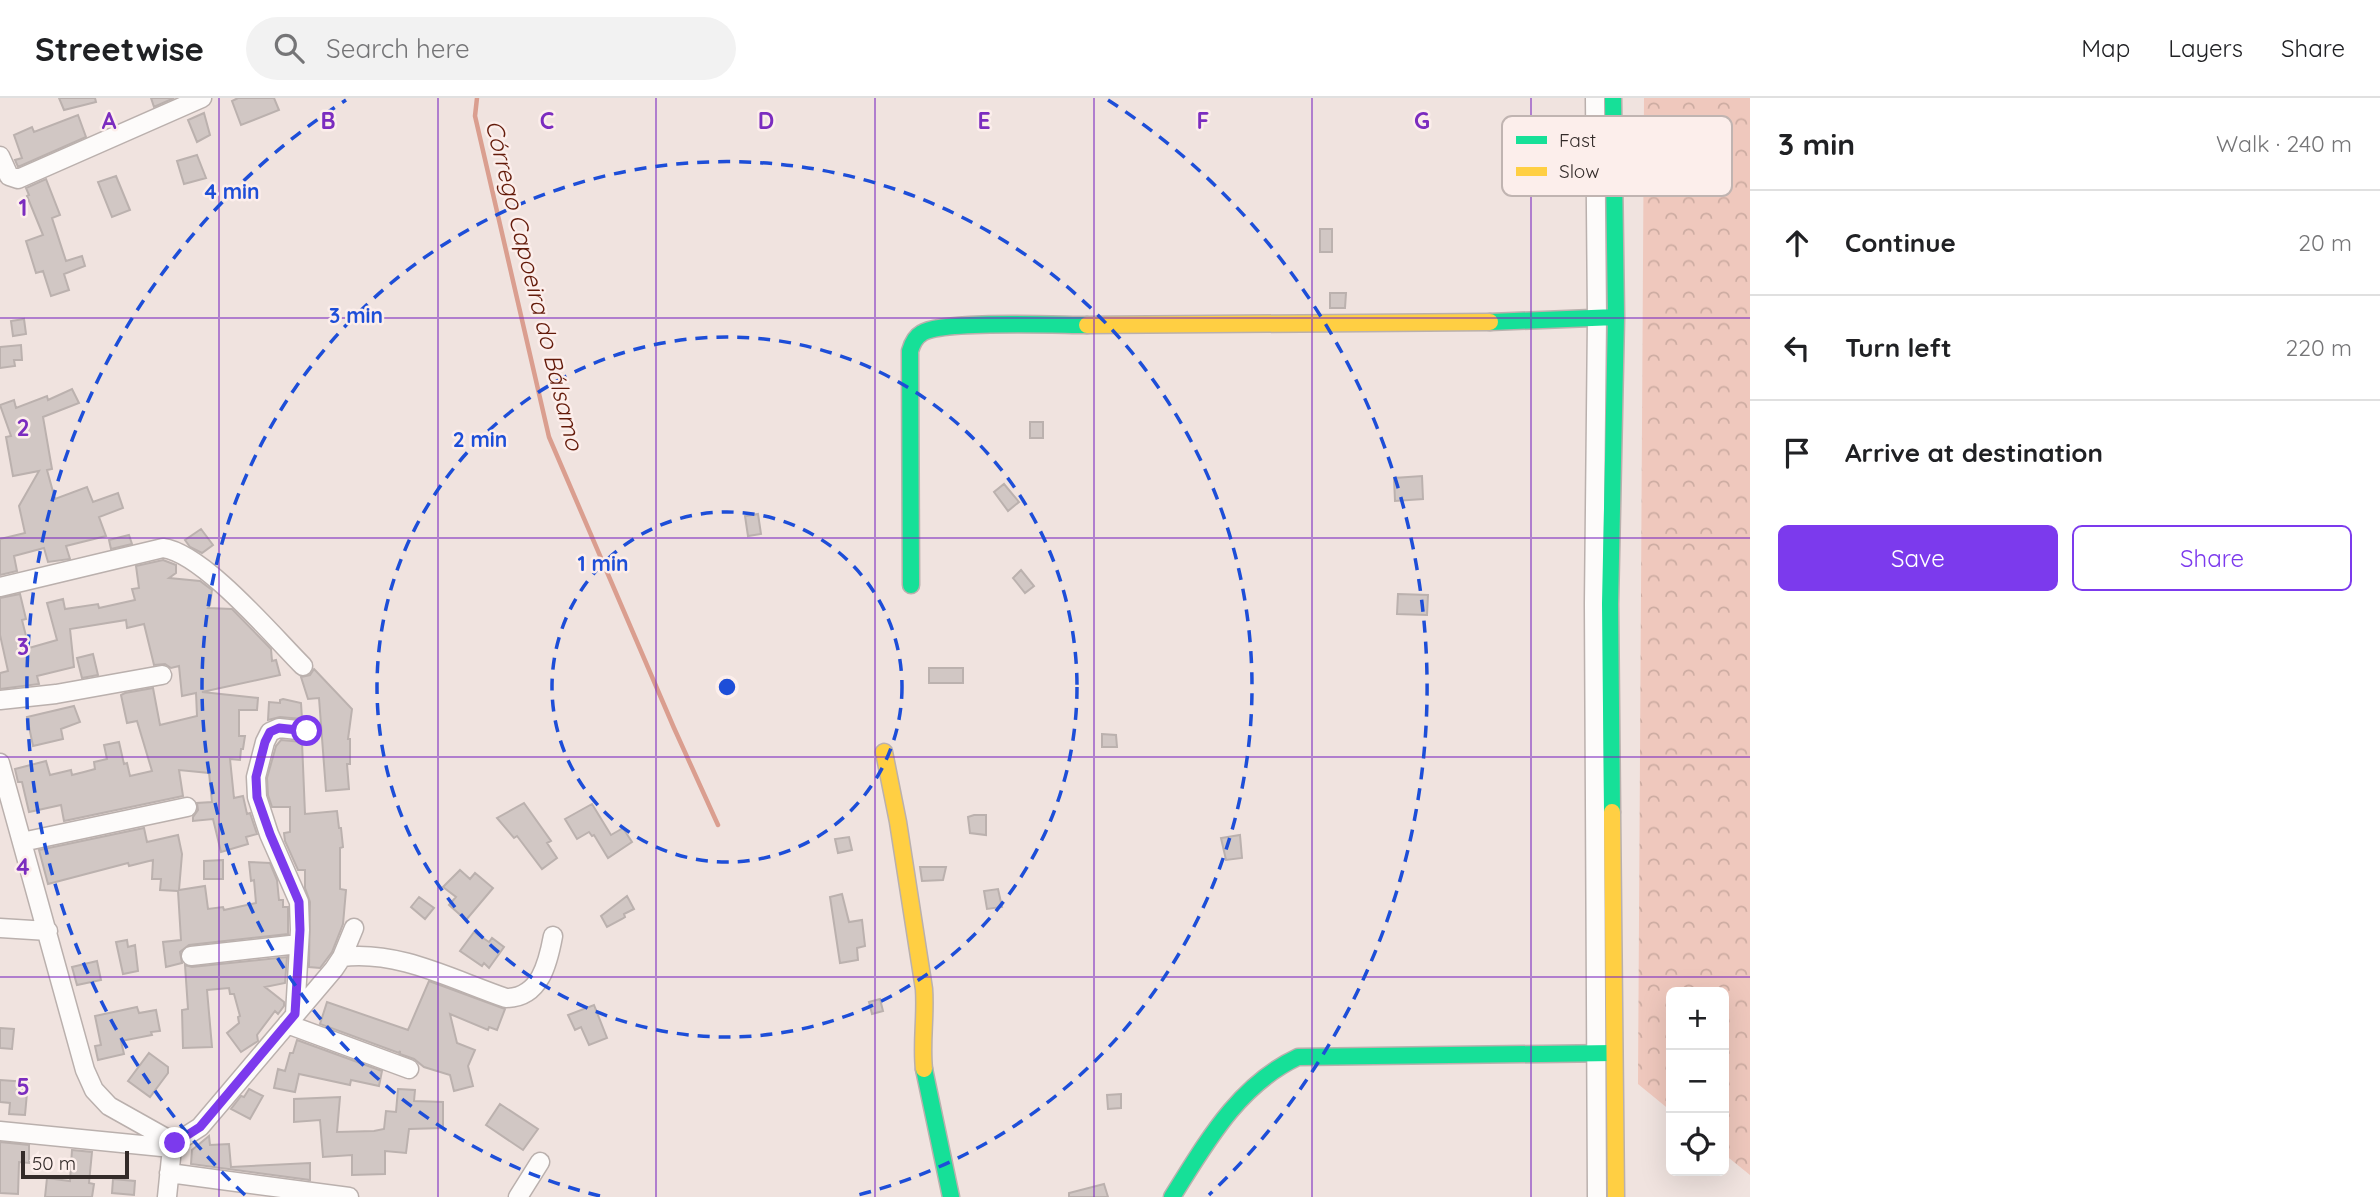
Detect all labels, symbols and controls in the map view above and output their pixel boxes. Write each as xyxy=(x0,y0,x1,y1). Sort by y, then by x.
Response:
search box xyxy=(246,17,736,80)
text: Streetwise xyxy=(35,28,204,69)
icon: search xyxy=(270,29,308,67)
text: Search here xyxy=(326,32,470,65)
text: Map xyxy=(2081,33,2130,63)
text: Layers xyxy=(2168,33,2243,63)
text: Share xyxy=(2281,33,2345,63)
text: A xyxy=(102,106,117,135)
text: B xyxy=(320,106,336,135)
text: D xyxy=(758,106,774,135)
text: E xyxy=(977,106,991,135)
text: F xyxy=(1197,106,1209,135)
text: G xyxy=(1414,106,1430,135)
legend xyxy=(1502,116,1732,196)
water label: Córrego Capoeira do Bálsamo xyxy=(480,117,590,453)
text: 3 min xyxy=(1778,125,1855,163)
text: Fast xyxy=(1559,128,1596,152)
text: Walk · 240 m xyxy=(2216,129,2352,158)
text: Slow xyxy=(1559,159,1600,183)
text: 4 min xyxy=(204,178,260,204)
text: 1 xyxy=(19,193,27,222)
icon: ahead xyxy=(1778,224,1816,262)
text: Continue xyxy=(1845,226,1956,259)
text: 20 m xyxy=(2298,228,2352,257)
text: 3 min xyxy=(329,302,383,328)
icon: left xyxy=(1778,329,1816,367)
text: Turn left xyxy=(1845,331,1952,364)
text: 220 m xyxy=(2286,333,2352,362)
text: 2 xyxy=(16,413,30,442)
text: 2 min xyxy=(453,426,507,452)
icon: arrive xyxy=(1778,434,1816,472)
text: Arrive at destination xyxy=(1845,436,2103,469)
button: Save xyxy=(1778,525,2058,591)
button: Share xyxy=(2072,525,2352,591)
text: 1 min xyxy=(578,550,628,576)
text: 3 xyxy=(17,632,29,661)
centre of rings xyxy=(715,675,739,699)
route start xyxy=(291,715,322,746)
text: 4 xyxy=(16,852,30,881)
map controls xyxy=(1666,987,1729,1176)
button: + xyxy=(1666,987,1729,1050)
button: − xyxy=(1666,1050,1729,1113)
text: 5 xyxy=(16,1072,30,1101)
button: locate xyxy=(1666,1113,1729,1176)
route end xyxy=(159,1127,190,1158)
scale bar xyxy=(21,1148,130,1180)
text: 50 m xyxy=(32,1151,76,1175)

